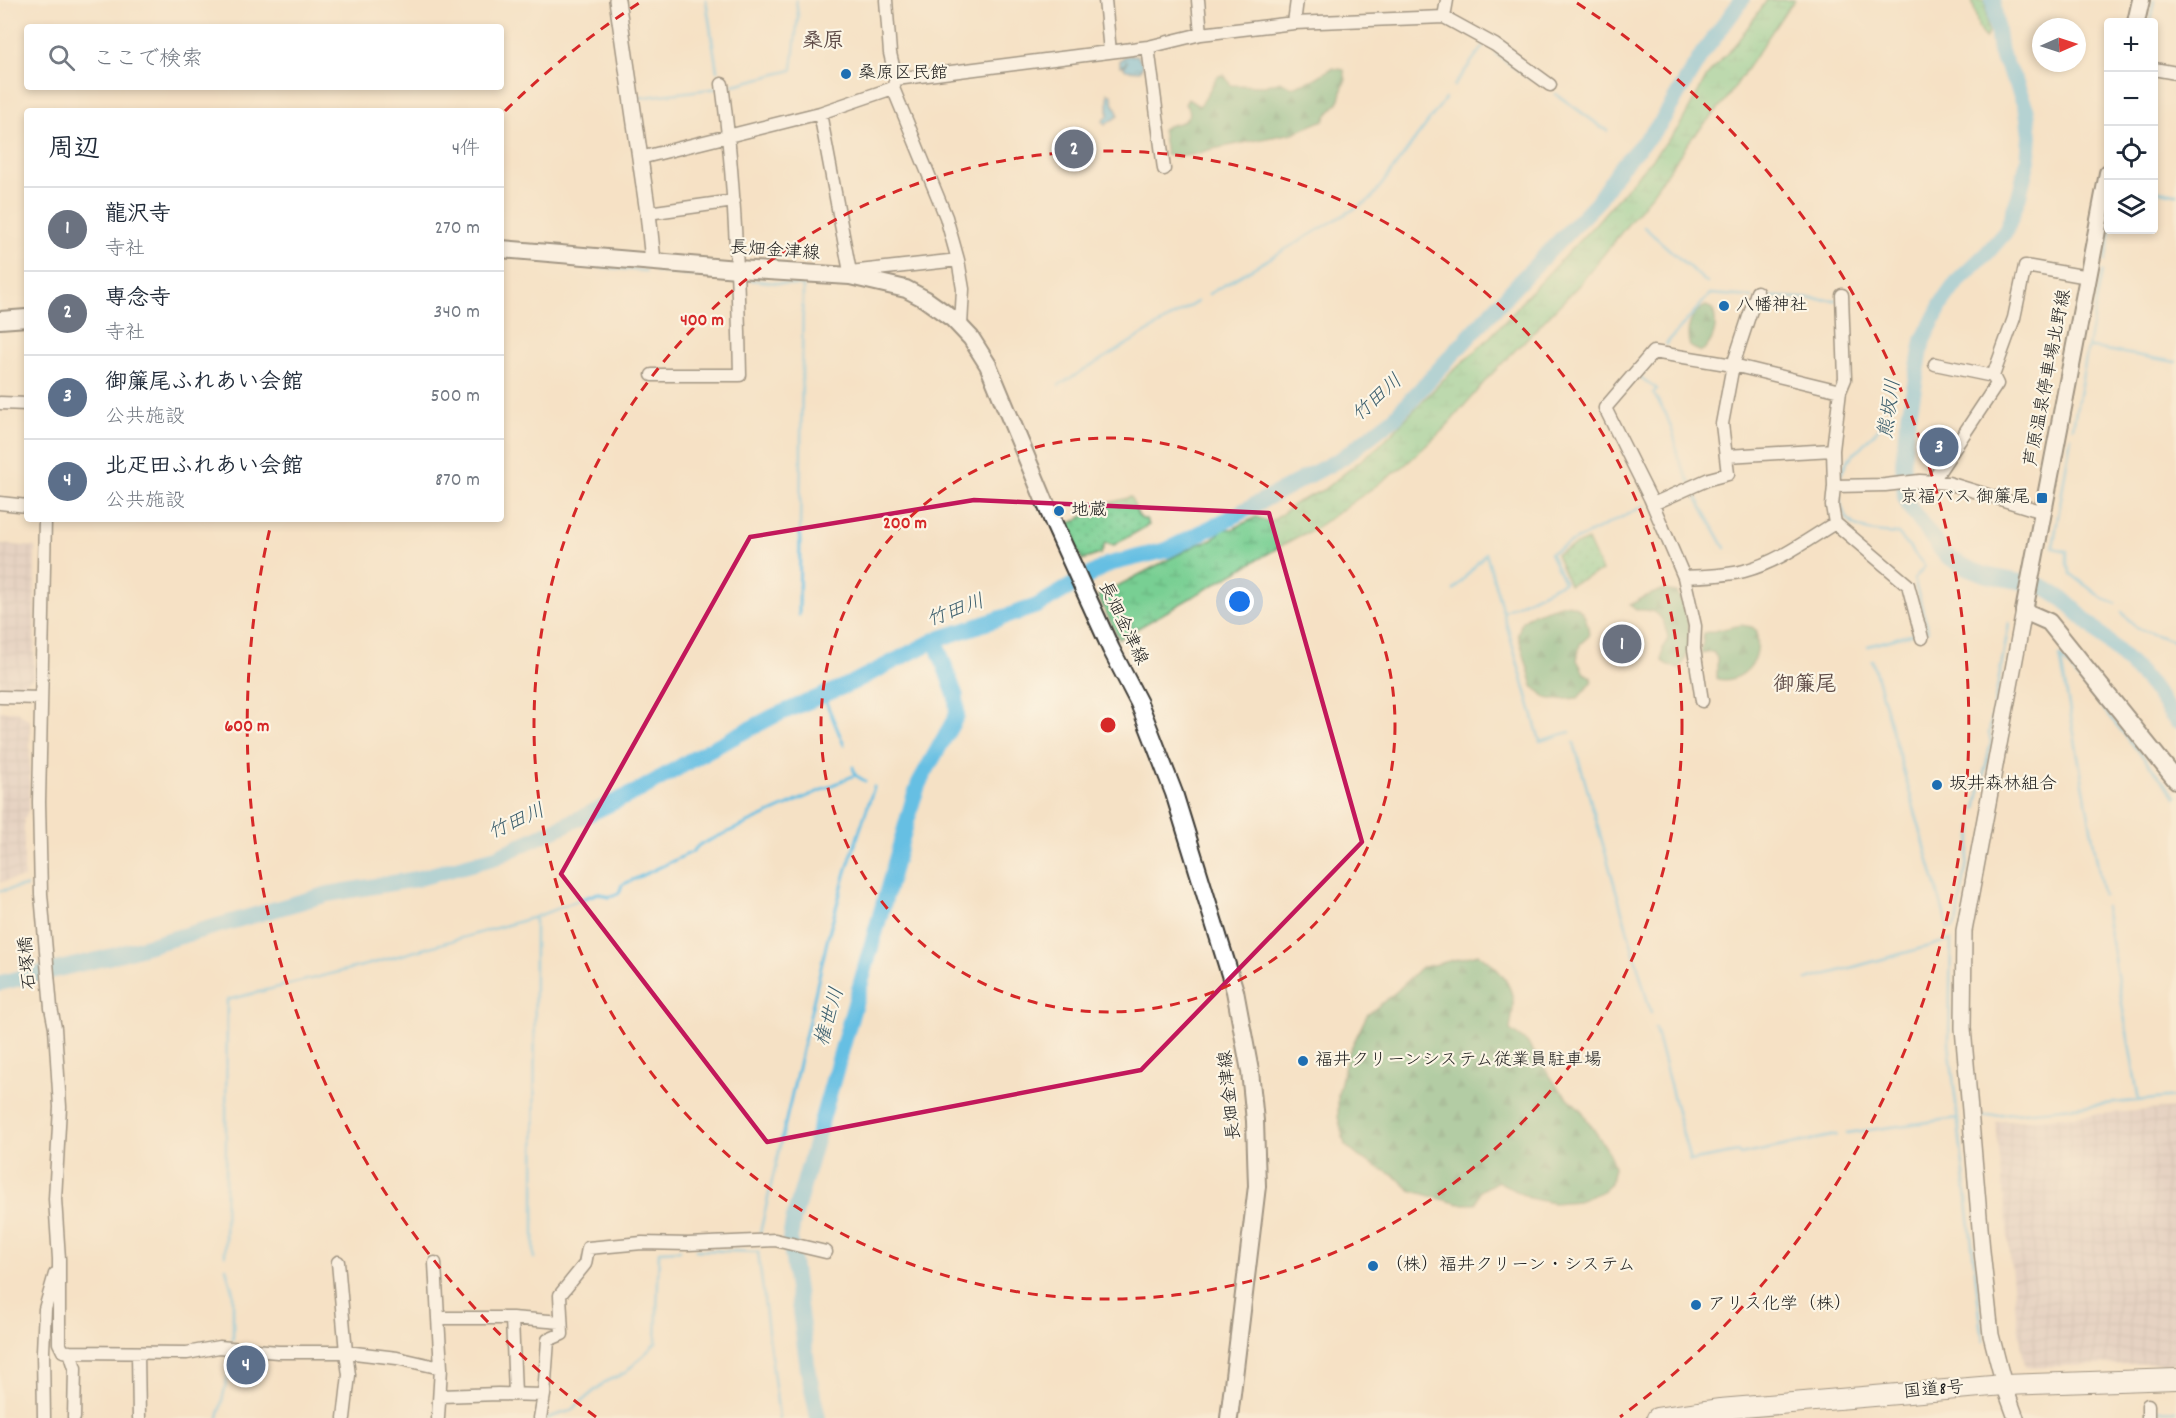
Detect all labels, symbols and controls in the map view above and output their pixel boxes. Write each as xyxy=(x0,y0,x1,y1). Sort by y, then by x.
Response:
north arrow xyxy=(2032,18,2086,72)
map controls xyxy=(2104,18,2158,234)
button: + xyxy=(2104,18,2158,72)
search box xyxy=(24,24,504,90)
district label: 桑原 xyxy=(802,28,844,58)
icon: search xyxy=(45,41,78,74)
text: ここで検索 xyxy=(93,45,203,76)
place label: 桑原区民館 xyxy=(858,62,948,87)
marker: 桑原区民館 xyxy=(839,67,853,81)
button: − xyxy=(2104,72,2158,126)
pin: 2 xyxy=(1054,126,1094,172)
button: locate xyxy=(2104,126,2158,180)
text: 周辺 xyxy=(48,132,100,169)
text: 4件 xyxy=(452,136,480,164)
button: layers xyxy=(2104,180,2158,234)
text: 龍沢寺 xyxy=(105,200,171,231)
text: 1 xyxy=(65,215,70,243)
text: 270 m xyxy=(434,215,480,243)
text: 寺社 xyxy=(105,236,145,264)
street label: 長畑金津線 xyxy=(729,236,821,268)
text: 専念寺 xyxy=(105,284,171,315)
street label: 芦原温泉停車場北野線 xyxy=(2020,287,2078,469)
place label: 八幡神社 xyxy=(1736,294,1808,319)
text: 2 xyxy=(63,299,72,327)
text: 340 m xyxy=(434,299,480,327)
marker: 八幡神社 xyxy=(1717,299,1731,313)
text: 400 m xyxy=(680,309,724,334)
text: 寺社 xyxy=(105,320,145,348)
text: 御簾尾ふれあい会館 xyxy=(105,368,303,399)
water label: 竹田川 xyxy=(1346,369,1410,429)
water label: 熊坂川 xyxy=(1873,377,1909,441)
text: 3 xyxy=(63,383,72,411)
text: 500 m xyxy=(431,383,480,411)
text: 公共施設 xyxy=(105,404,185,432)
pin: 3 xyxy=(1920,424,1958,470)
text: 北疋田ふれあい会館 xyxy=(105,452,303,483)
text: 4 xyxy=(63,467,72,495)
text: 870 m xyxy=(435,467,480,495)
place label: 京福バス 御簾尾 xyxy=(1900,486,2030,511)
text: 公共施設 xyxy=(105,488,185,516)
marker: 京福バス 御簾尾 xyxy=(2035,491,2049,505)
place label: 地蔵 xyxy=(1071,499,1107,524)
marker: 地蔵 xyxy=(1052,504,1066,518)
text: 200 m xyxy=(883,512,927,537)
street label: 長畑金津線 xyxy=(1091,578,1153,670)
your location xyxy=(1225,587,1254,616)
water label: 竹田川 xyxy=(923,589,989,635)
pin: 1 xyxy=(1602,622,1642,666)
district label: 御簾尾 xyxy=(1774,671,1837,701)
text: 600 m xyxy=(225,715,269,740)
centre of rings xyxy=(1098,715,1118,735)
place label: 坂井森林組合 xyxy=(1949,773,2057,798)
marker: 坂井森林組合 xyxy=(1930,778,1944,792)
water label: 竹田川 xyxy=(484,798,550,848)
street label: 石塚橋 xyxy=(14,935,44,991)
water label: 権世川 xyxy=(809,984,853,1050)
street label: 長畑金津線 xyxy=(1214,1049,1248,1141)
place label: 福井クリーンシステム従業員駐車場 xyxy=(1315,1049,1602,1074)
marker: 福井クリーンシステム従業員駐車場 xyxy=(1296,1054,1310,1068)
place label: （株）福井クリーン・システム xyxy=(1385,1254,1636,1279)
marker: （株）福井クリーン・システム xyxy=(1366,1259,1380,1273)
place label: アリス化学（株） xyxy=(1708,1293,1852,1318)
marker: アリス化学（株） xyxy=(1689,1298,1703,1312)
pin: 4 xyxy=(226,1342,266,1388)
street label: 国道8号 xyxy=(1902,1376,1966,1406)

